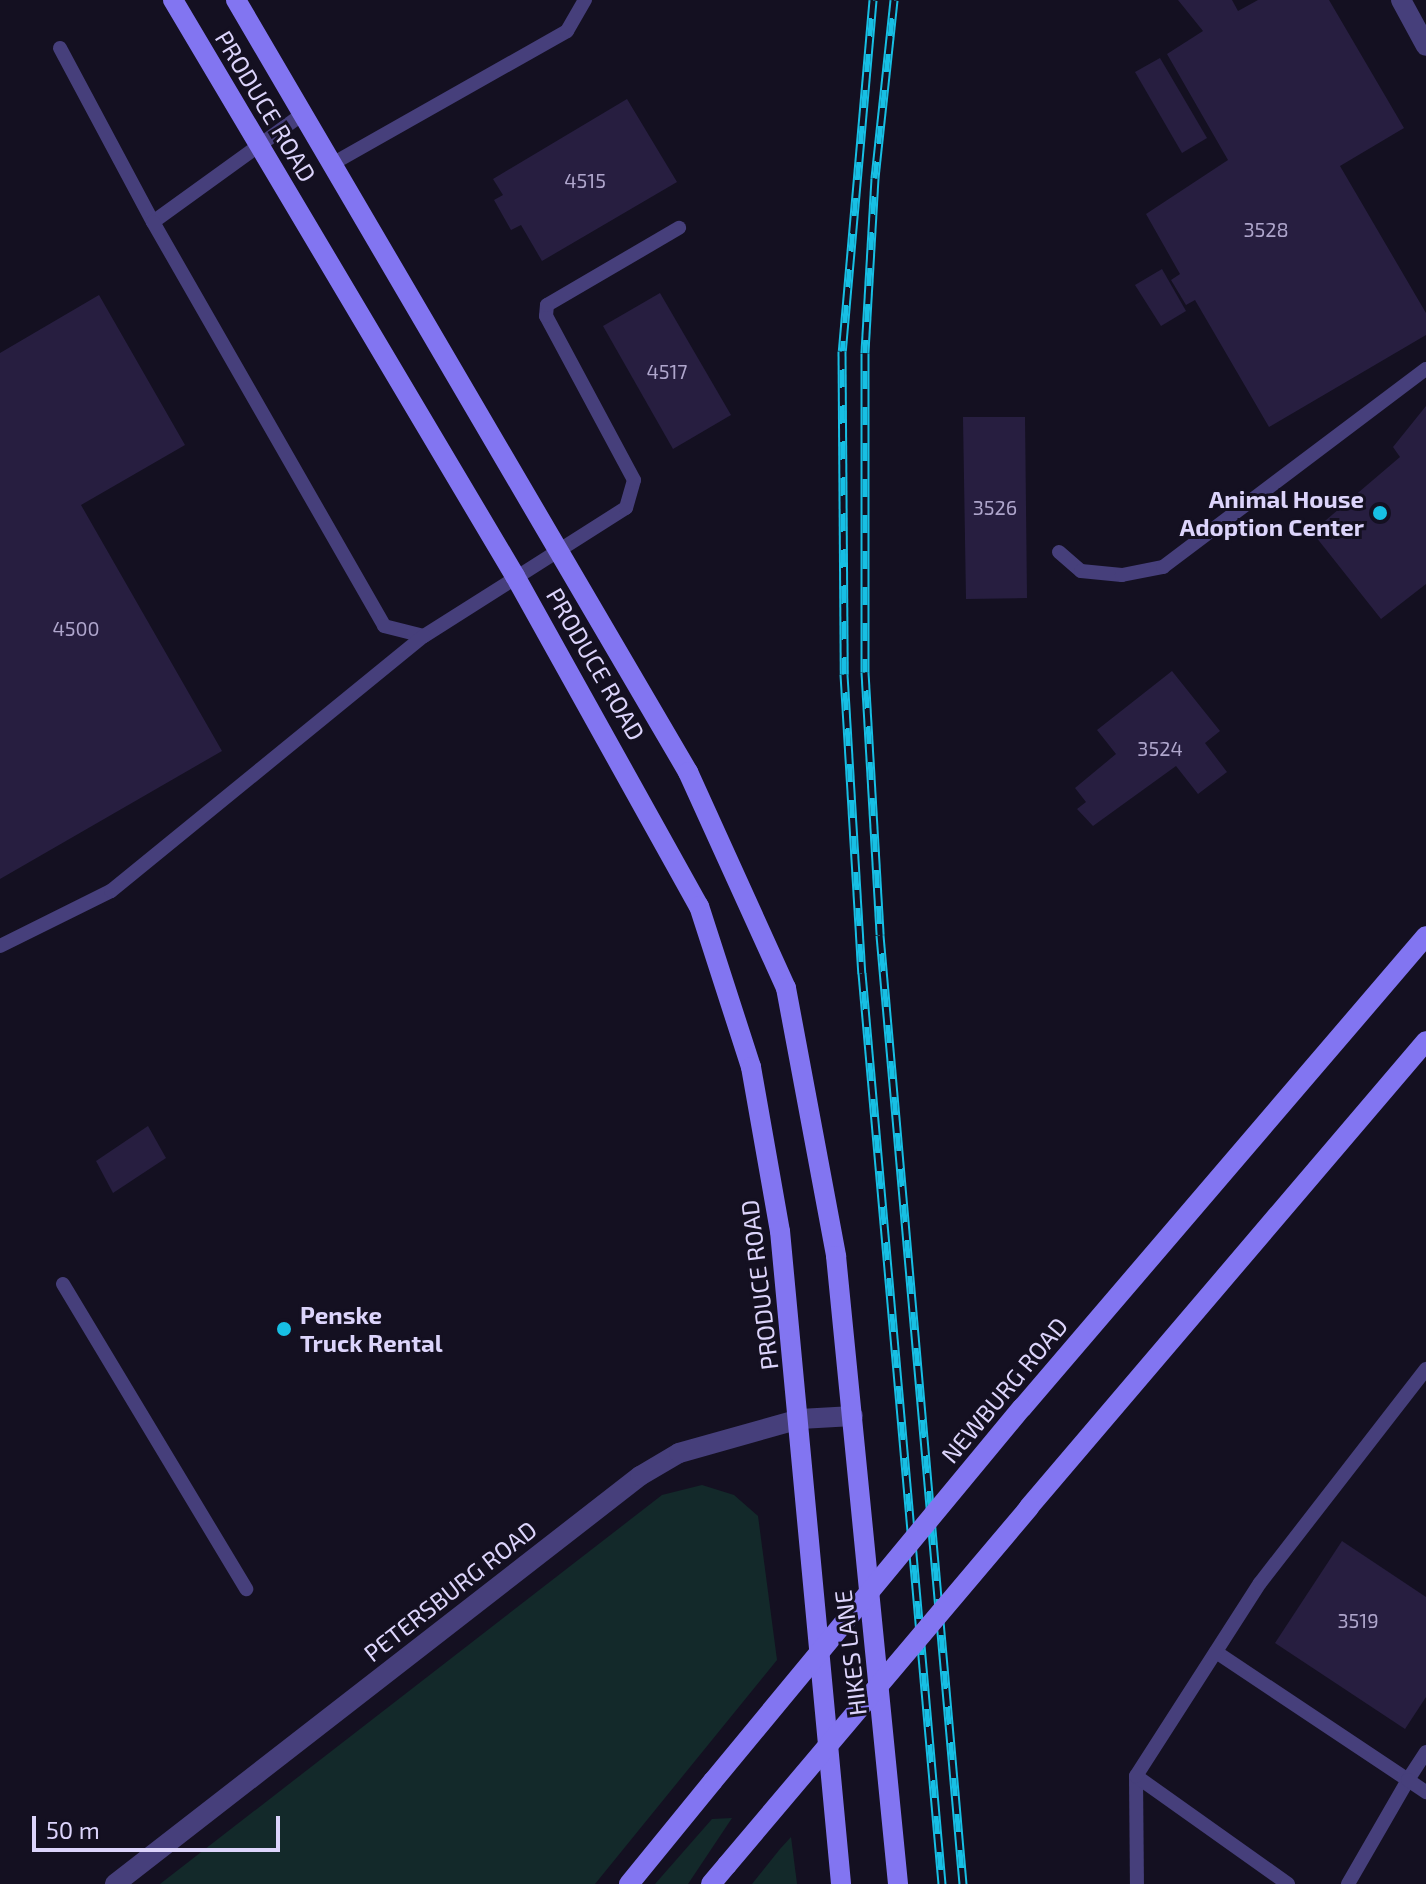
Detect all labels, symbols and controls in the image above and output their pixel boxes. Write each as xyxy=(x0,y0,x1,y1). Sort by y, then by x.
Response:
street label: PRODUCE ROAD xyxy=(210,25,322,187)
house number: 4515 xyxy=(564,168,606,192)
house number: 3528 xyxy=(1243,217,1289,241)
house number: 4517 xyxy=(646,359,688,383)
place label: Animal House Adoption Center xyxy=(1180,485,1364,541)
house number: 3526 xyxy=(973,495,1017,519)
marker: Animal House Adoption Center xyxy=(1371,504,1389,522)
street label: PRODUCE ROAD xyxy=(541,583,651,745)
house number: 4500 xyxy=(52,616,100,640)
house number: 3524 xyxy=(1137,736,1183,760)
street label: PRODUCE ROAD xyxy=(734,1198,784,1372)
place label: Penske Truck Rental xyxy=(300,1301,443,1357)
street label: NEWBURG ROAD xyxy=(935,1311,1073,1469)
marker: Penske Truck Rental xyxy=(275,1320,293,1338)
street label: PETERSBURG ROAD xyxy=(358,1515,542,1667)
street label: HIKES LANE xyxy=(828,1589,872,1717)
house number: 3519 xyxy=(1337,1608,1379,1632)
scale bar xyxy=(36,1800,284,1850)
text: 50 m xyxy=(46,1815,100,1844)

